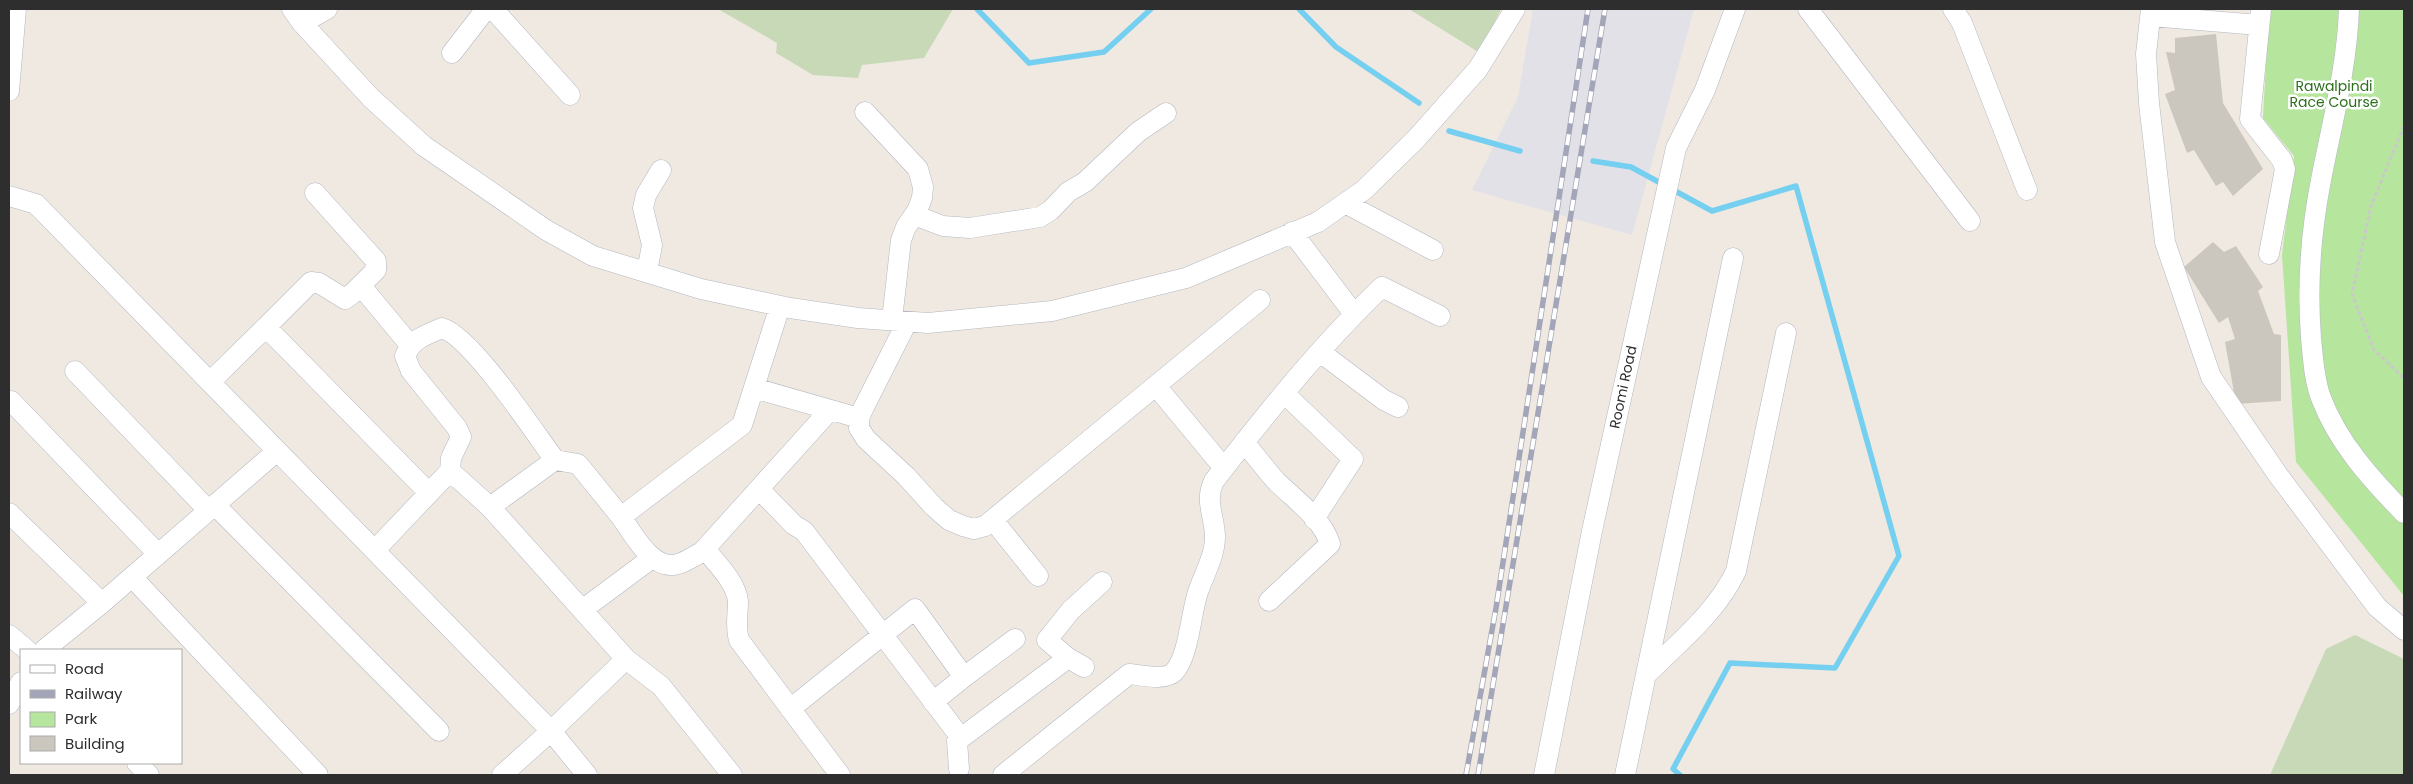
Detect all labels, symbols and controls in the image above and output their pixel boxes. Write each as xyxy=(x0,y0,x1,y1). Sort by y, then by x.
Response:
park label: Rawalpindi Race Course xyxy=(2290,76,2379,112)
street label: Roomi Road xyxy=(1604,344,1642,430)
legend xyxy=(20,649,182,764)
text: Road xyxy=(65,658,104,679)
text: Railway xyxy=(65,683,123,704)
text: Park xyxy=(65,708,97,729)
text: Building xyxy=(65,733,125,754)

